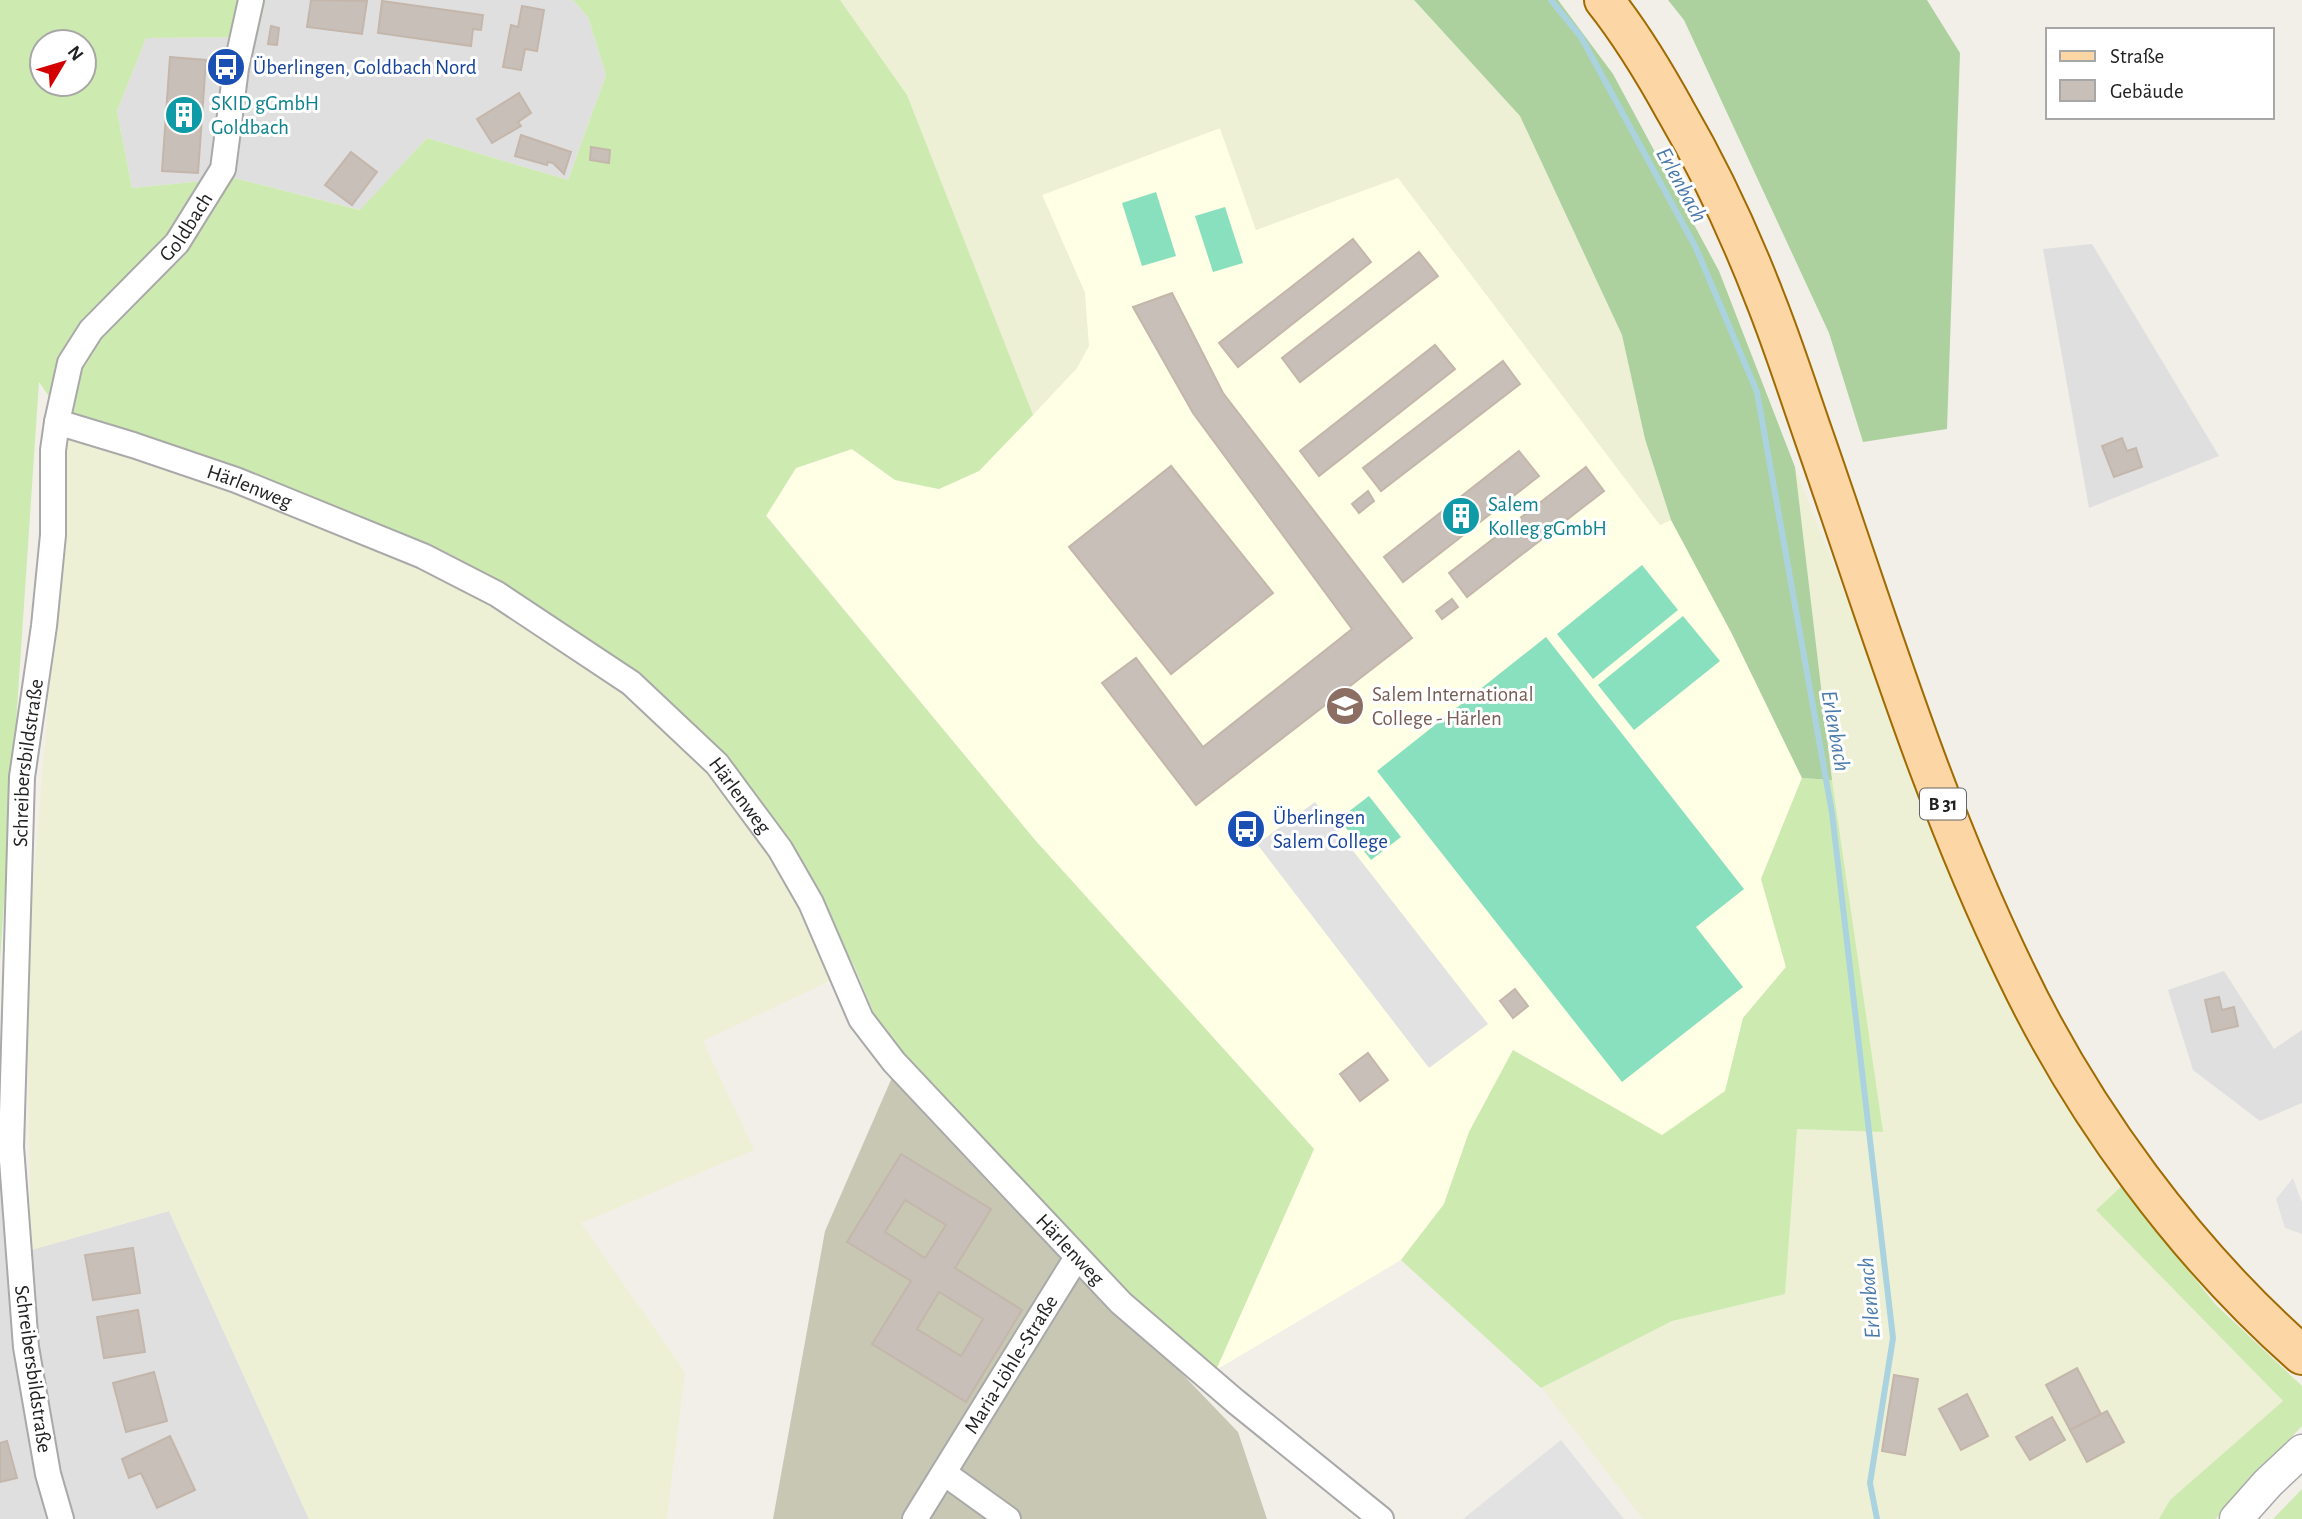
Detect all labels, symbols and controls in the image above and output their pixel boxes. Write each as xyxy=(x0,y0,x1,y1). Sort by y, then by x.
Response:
north arrow xyxy=(28,28,98,98)
legend xyxy=(2046,28,2274,119)
text: N xyxy=(64,42,87,65)
bus stop icon: Überlingen, Goldbach Nord xyxy=(205,46,247,88)
text: Straße xyxy=(2110,46,2164,67)
place label: Überlingen, Goldbach Nord xyxy=(253,56,477,78)
text: Gebäude xyxy=(2110,81,2184,102)
place label: SKID gGmbH Goldbach xyxy=(211,93,319,138)
building icon: SKID gGmbH Goldbach xyxy=(163,94,205,136)
water label: Erlenbach xyxy=(1651,144,1711,226)
street label: Goldbach xyxy=(155,189,216,265)
street label: Härlenweg xyxy=(204,460,296,512)
place label: Salem Kolleg gGmbH xyxy=(1488,494,1607,539)
building icon: Salem Kolleg gGmbH xyxy=(1440,495,1482,537)
street label: Schreibersbildstraße xyxy=(9,677,47,847)
place label: Salem International College - Härlen xyxy=(1372,684,1534,729)
school or university icon: Salem International College - Härlen xyxy=(1324,685,1366,727)
water label: Erlenbach xyxy=(1817,689,1853,773)
street label: Härlenweg xyxy=(705,753,776,838)
road number: B 31 xyxy=(1920,789,1966,820)
place label: Überlingen Salem College xyxy=(1273,806,1388,852)
bus stop icon: Überlingen Salem College xyxy=(1225,808,1267,850)
street label: Härlenweg xyxy=(1032,1210,1109,1289)
water label: Erlenbach xyxy=(1855,1256,1885,1340)
street label: Schreibersbildstraße xyxy=(11,1284,55,1454)
street label: Maria-Löhle-Straße xyxy=(960,1291,1061,1437)

